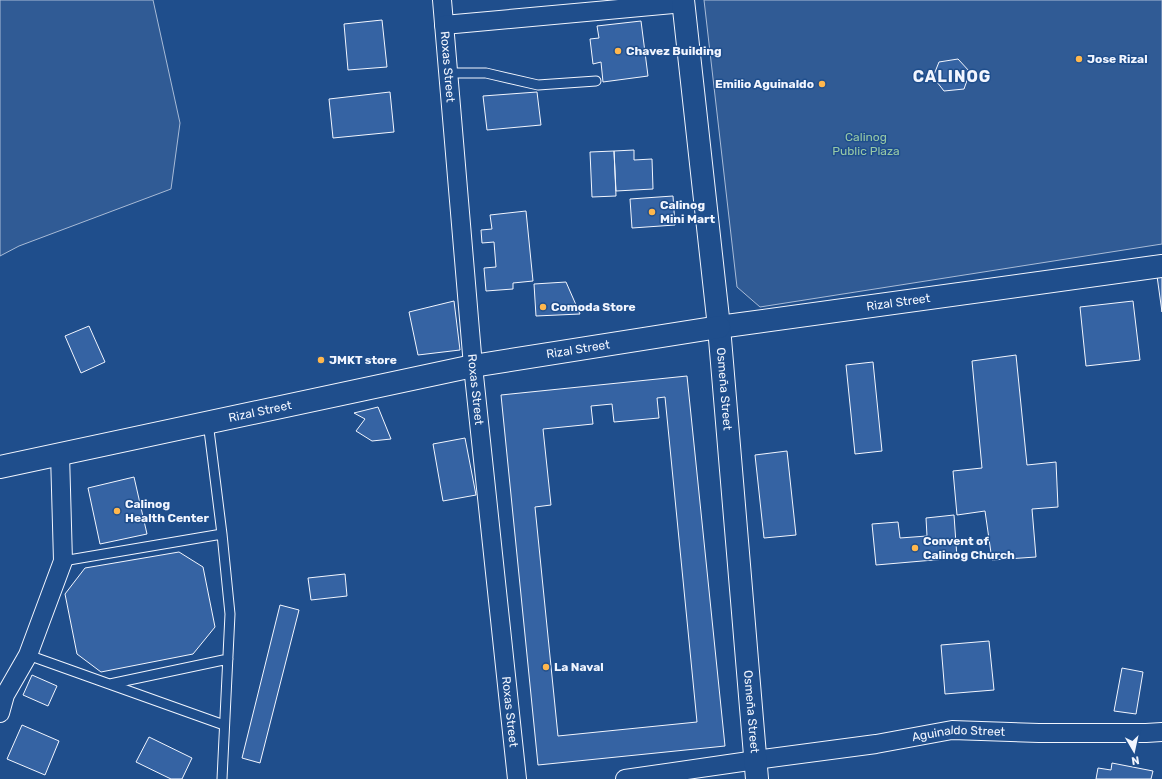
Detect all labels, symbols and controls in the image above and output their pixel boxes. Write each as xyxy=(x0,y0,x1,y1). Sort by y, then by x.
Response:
street label: Roxas Street xyxy=(438,31,458,103)
place label: Chavez Building xyxy=(626,44,722,58)
marker: Chavez Building xyxy=(613,46,623,56)
place label: Jose Rizal xyxy=(1087,52,1148,66)
marker: Jose Rizal xyxy=(1074,54,1084,64)
district label: CALINOG xyxy=(913,67,991,86)
place label: Emilio Aguinaldo xyxy=(715,77,814,91)
marker: Emilio Aguinaldo xyxy=(817,79,827,89)
park label: Calinog Public Plaza xyxy=(832,130,900,158)
place label: Calinog Mini Mart xyxy=(660,198,716,226)
marker: Calinog Mini Mart xyxy=(647,207,657,217)
street label: Rizal Street xyxy=(866,291,931,314)
place label: Comoda Store xyxy=(551,300,636,314)
marker: Comoda Store xyxy=(538,302,548,312)
street label: Rizal Street xyxy=(545,337,611,361)
street label: Osmeña Street xyxy=(714,347,735,431)
place label: JMKT store xyxy=(329,353,397,367)
street label: Roxas Street xyxy=(465,353,486,426)
marker: JMKT store xyxy=(316,355,326,365)
street label: Rizal Street xyxy=(227,398,293,425)
place label: Calinog Health Center xyxy=(125,497,209,525)
marker: Calinog Health Center xyxy=(112,506,122,516)
place label: Convent of Calinog Church xyxy=(923,534,1015,562)
marker: Convent of Calinog Church xyxy=(910,543,920,553)
place label: La Naval xyxy=(554,660,604,674)
marker: La Naval xyxy=(541,662,551,672)
street label: Osmeña Street xyxy=(741,670,762,754)
street label: Roxas Street xyxy=(499,675,521,748)
street label: Aguinaldo Street xyxy=(911,723,1006,744)
north arrow xyxy=(1114,731,1154,771)
text: N xyxy=(1130,753,1140,767)

